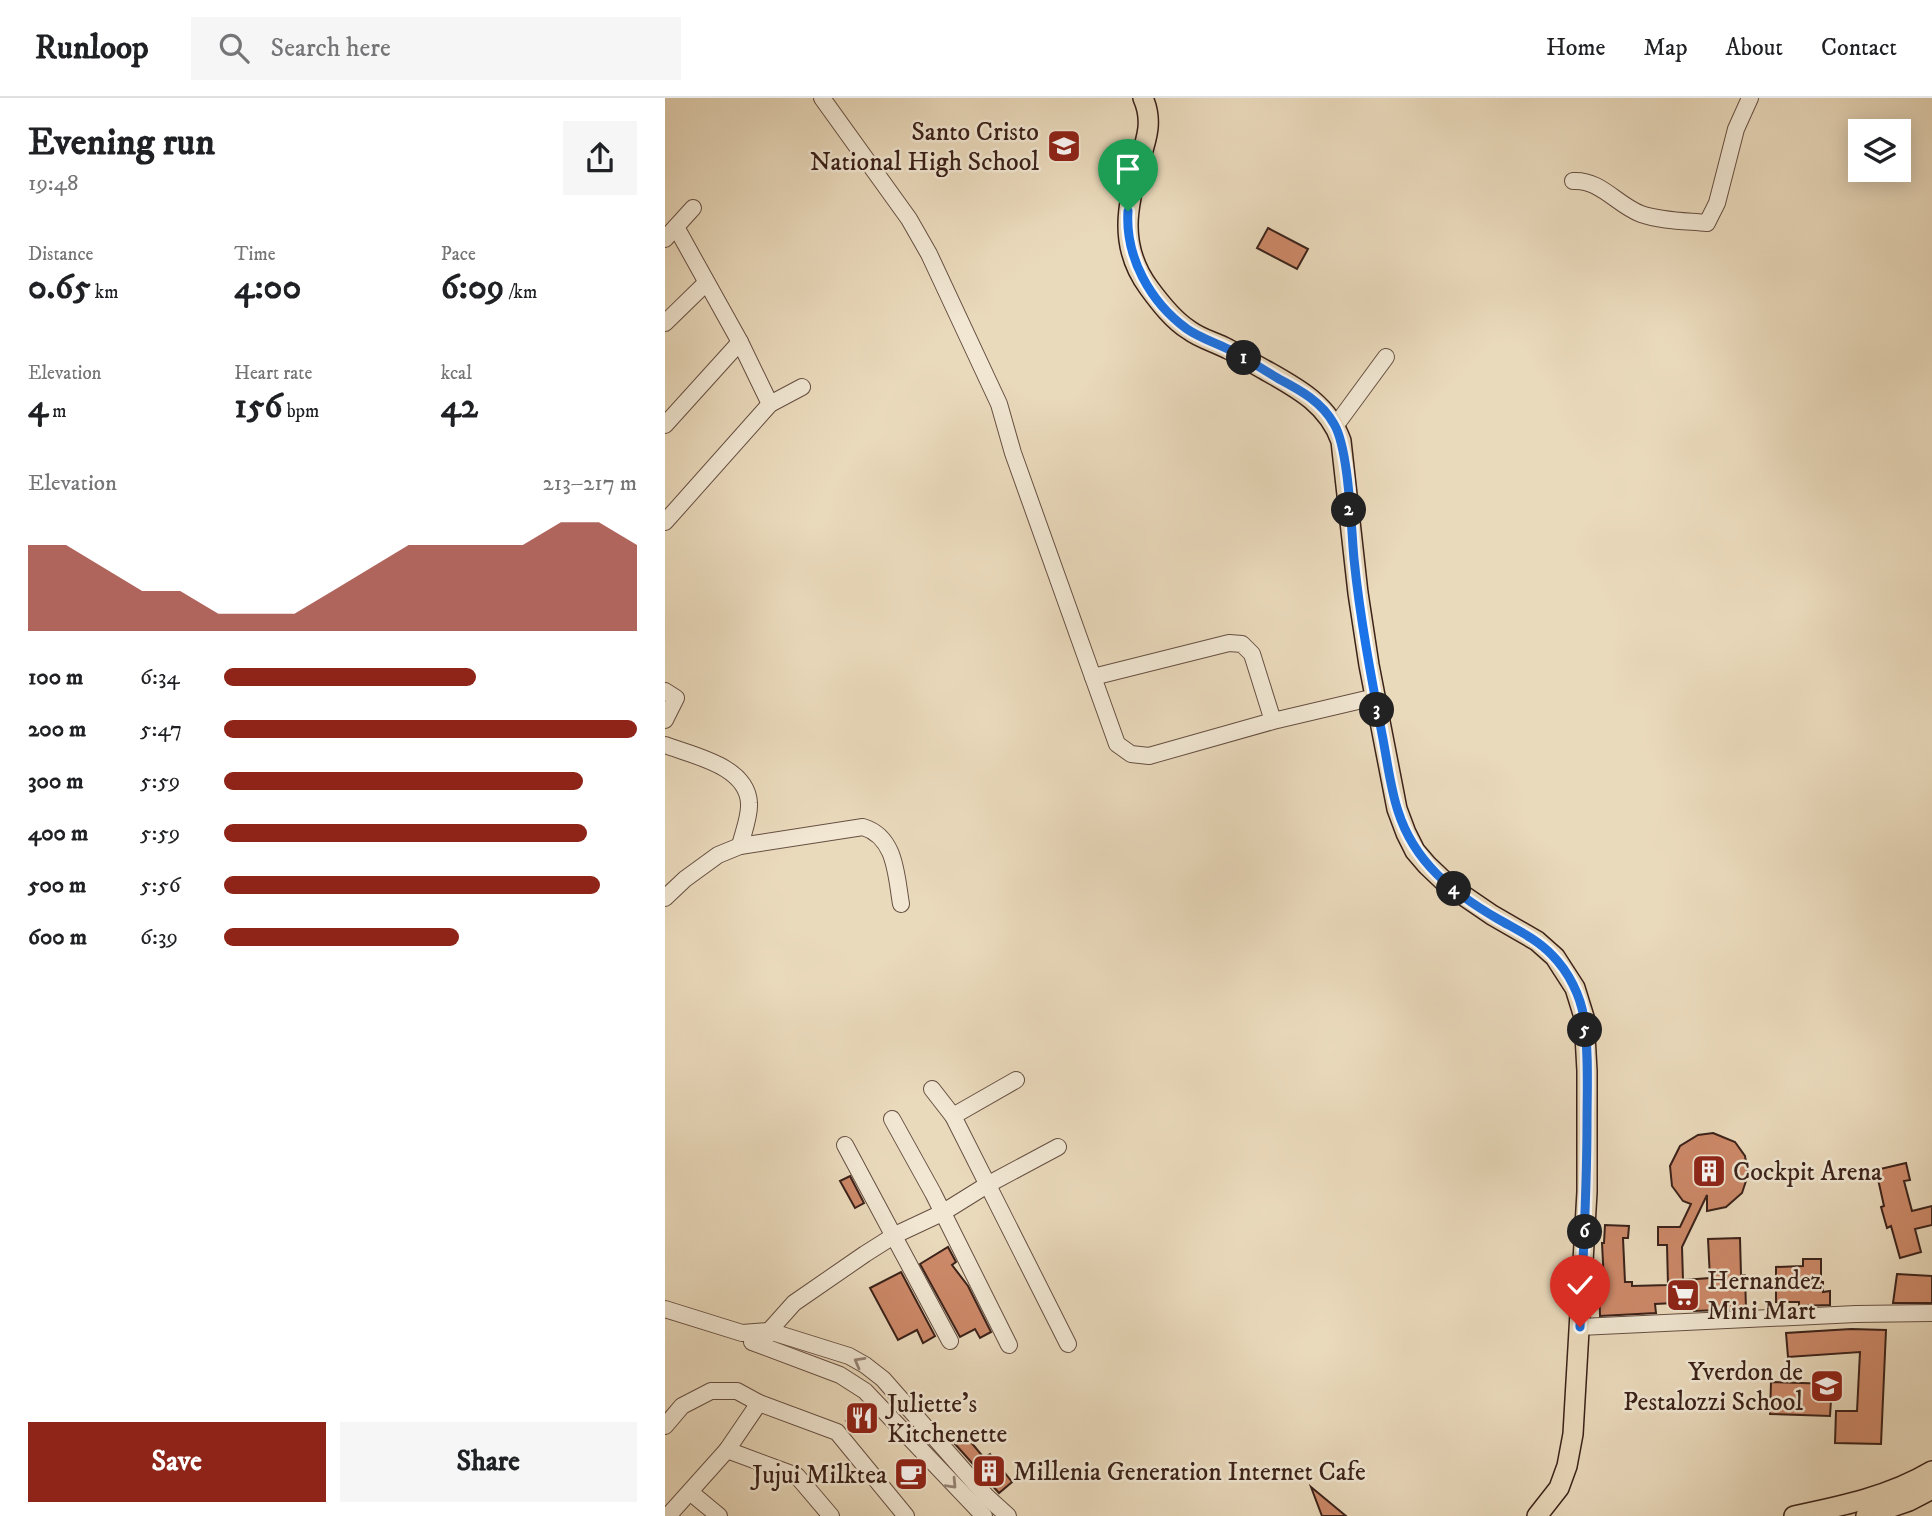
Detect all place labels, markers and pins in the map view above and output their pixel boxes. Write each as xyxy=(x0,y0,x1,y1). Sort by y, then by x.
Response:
place label: Santo Cristo National High School xyxy=(810,116,1039,179)
school or university icon: Santo Cristo National High School xyxy=(1045,127,1083,165)
pin xyxy=(1098,139,1158,211)
pin: 1 xyxy=(1227,341,1261,376)
pin: 2 xyxy=(1331,492,1367,528)
pin: 3 xyxy=(1359,692,1395,728)
pin: 4 xyxy=(1437,872,1471,906)
pin: 5 xyxy=(1567,1012,1602,1048)
building icon: Cockpit Arena xyxy=(1690,1152,1728,1190)
place label: Cockpit Arena xyxy=(1733,1156,1882,1189)
pin: 6 xyxy=(1567,1214,1602,1250)
pin xyxy=(1550,1255,1610,1327)
place label: Hernandez Mini Mart xyxy=(1707,1265,1822,1328)
supermarket icon: Hernandez Mini Mart xyxy=(1664,1276,1702,1314)
place label: Yverdon de Pestalozzi School xyxy=(1623,1356,1803,1419)
school or university icon: Yverdon de Pestalozzi School xyxy=(1808,1367,1846,1405)
place label: Juliette's Kitchenette xyxy=(885,1388,1007,1451)
restaurant icon: Juliette's Kitchenette xyxy=(843,1399,881,1437)
building icon: Millenia Generation Internet Cafe xyxy=(970,1452,1008,1490)
cafe icon: Jujui Milktea xyxy=(892,1455,930,1493)
place label: Millenia Generation Internet Cafe xyxy=(1013,1456,1366,1489)
place label: Jujui Milktea xyxy=(750,1459,887,1492)

